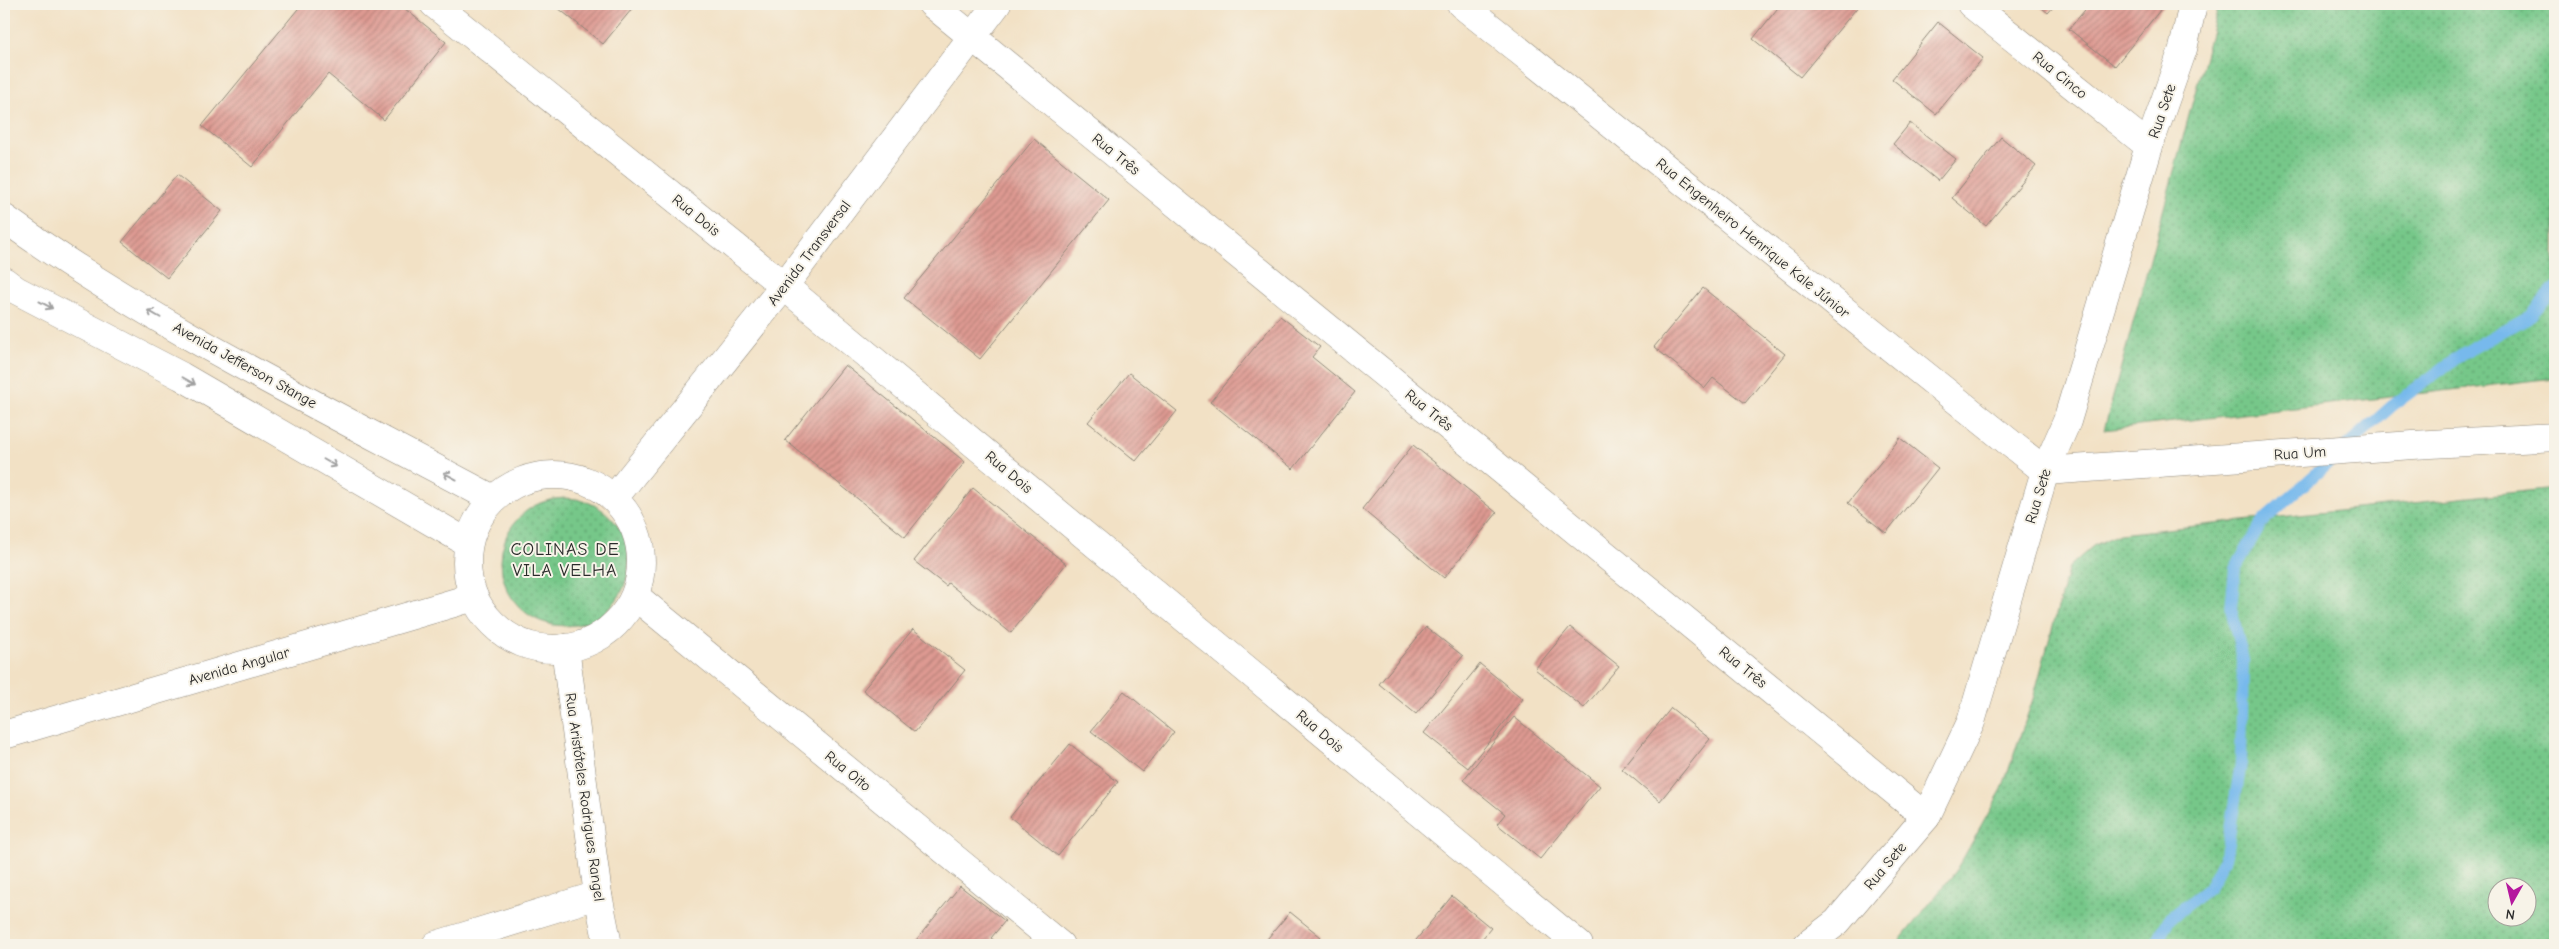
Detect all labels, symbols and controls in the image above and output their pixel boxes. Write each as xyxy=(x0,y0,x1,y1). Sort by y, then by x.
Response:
street label: Rua Cinco xyxy=(2029,47,2091,103)
street label: Rua Sete xyxy=(2144,81,2180,141)
street label: Rua Três xyxy=(1088,129,1144,179)
street label: Rua Engenheiro Henrique Kale Júnior xyxy=(1652,154,1854,322)
street label: Rua Dois xyxy=(668,190,724,240)
street label: Avenida Transversal xyxy=(764,197,854,309)
one-way arrow xyxy=(38,301,53,310)
one-way arrow xyxy=(146,309,161,319)
street label: Avenida Jefferson Stange xyxy=(170,318,320,412)
one-way arrow xyxy=(182,377,196,387)
street label: Rua Três xyxy=(1401,385,1457,435)
street label: Rua Um xyxy=(2273,442,2327,464)
street label: Rua Dois xyxy=(982,447,1036,497)
one-way arrow xyxy=(322,458,337,468)
street label: Rua Sete xyxy=(2021,466,2055,526)
one-way arrow xyxy=(442,471,457,481)
district label: COLINAS DE VILA VELHA xyxy=(510,539,620,581)
street label: Rua Três xyxy=(1715,642,1771,692)
street label: Avenida Angular xyxy=(186,643,292,689)
street label: Rua Aristóteles Rodrigues Rangel xyxy=(561,691,609,903)
street label: Rua Dois xyxy=(1293,706,1347,756)
street label: Rua Oito xyxy=(821,747,875,795)
street label: Rua Sete xyxy=(1860,838,1910,893)
north arrow xyxy=(2486,876,2536,926)
text: N xyxy=(2505,905,2516,923)

